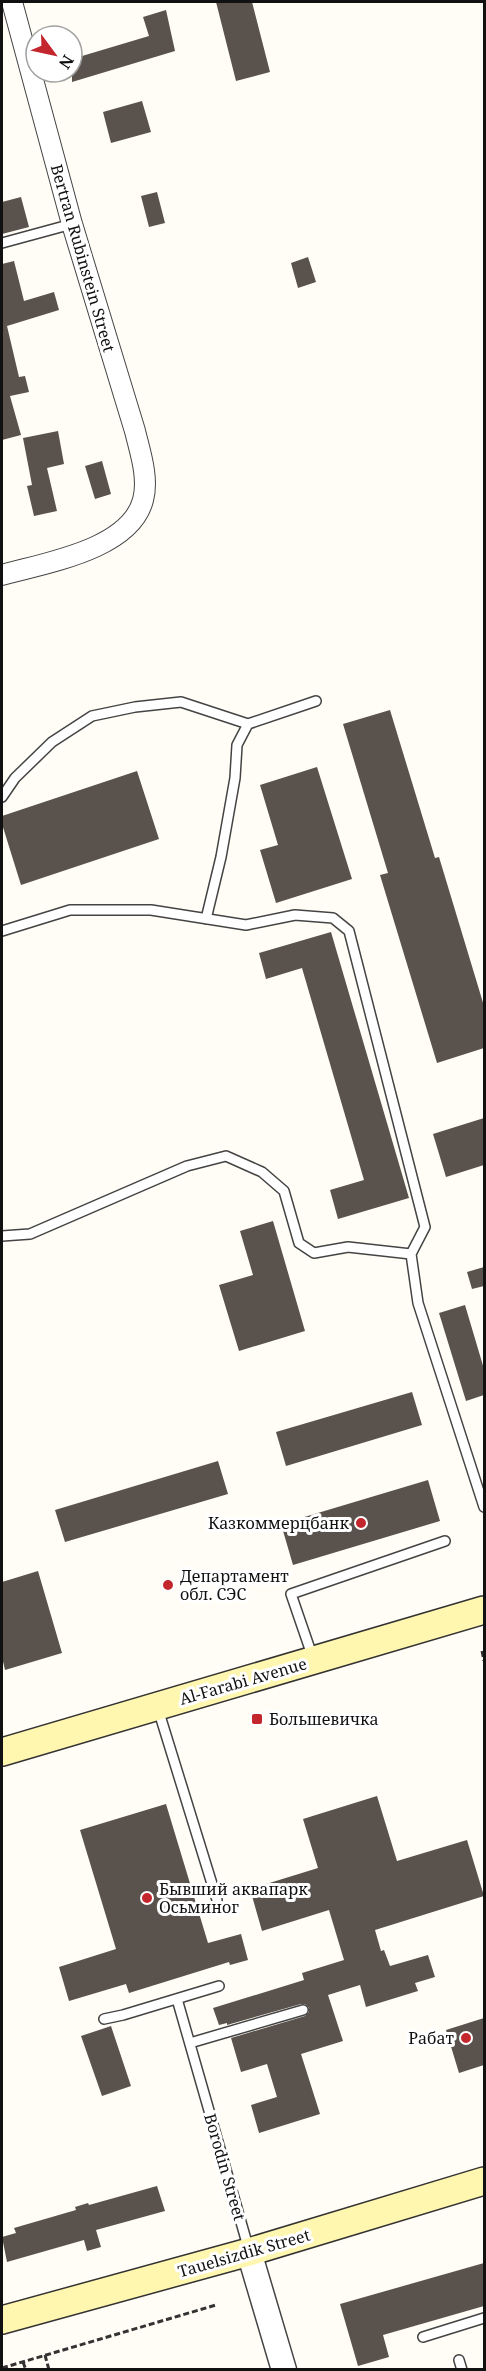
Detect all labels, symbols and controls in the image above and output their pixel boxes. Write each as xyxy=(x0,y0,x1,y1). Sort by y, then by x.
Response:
north arrow xyxy=(24,24,84,84)
text: N xyxy=(54,51,79,74)
street label: Bertran Rubinstein Street xyxy=(46,162,120,355)
place label: Казкоммерцбанк xyxy=(208,1512,350,1534)
marker: Казкоммерцбанк xyxy=(354,1516,368,1530)
place label: Департамент обл. СЭС xyxy=(180,1565,289,1605)
marker: Департамент обл. СЭС xyxy=(161,1578,175,1592)
street label: Al-Farabi Avenue xyxy=(177,1652,309,1710)
place label: Большевичка xyxy=(269,1708,379,1730)
marker: Большевичка xyxy=(250,1712,264,1726)
place label: Бывший аквапарк Осьминог xyxy=(159,1878,308,1918)
marker: Бывший аквапарк Осьминог xyxy=(140,1891,154,1905)
place label: Рабат xyxy=(408,2027,455,2049)
marker: Рабат xyxy=(459,2031,473,2045)
street label: Borodin Street xyxy=(199,2111,251,2223)
street label: Tauelsіzdіk Street xyxy=(175,2224,313,2282)

